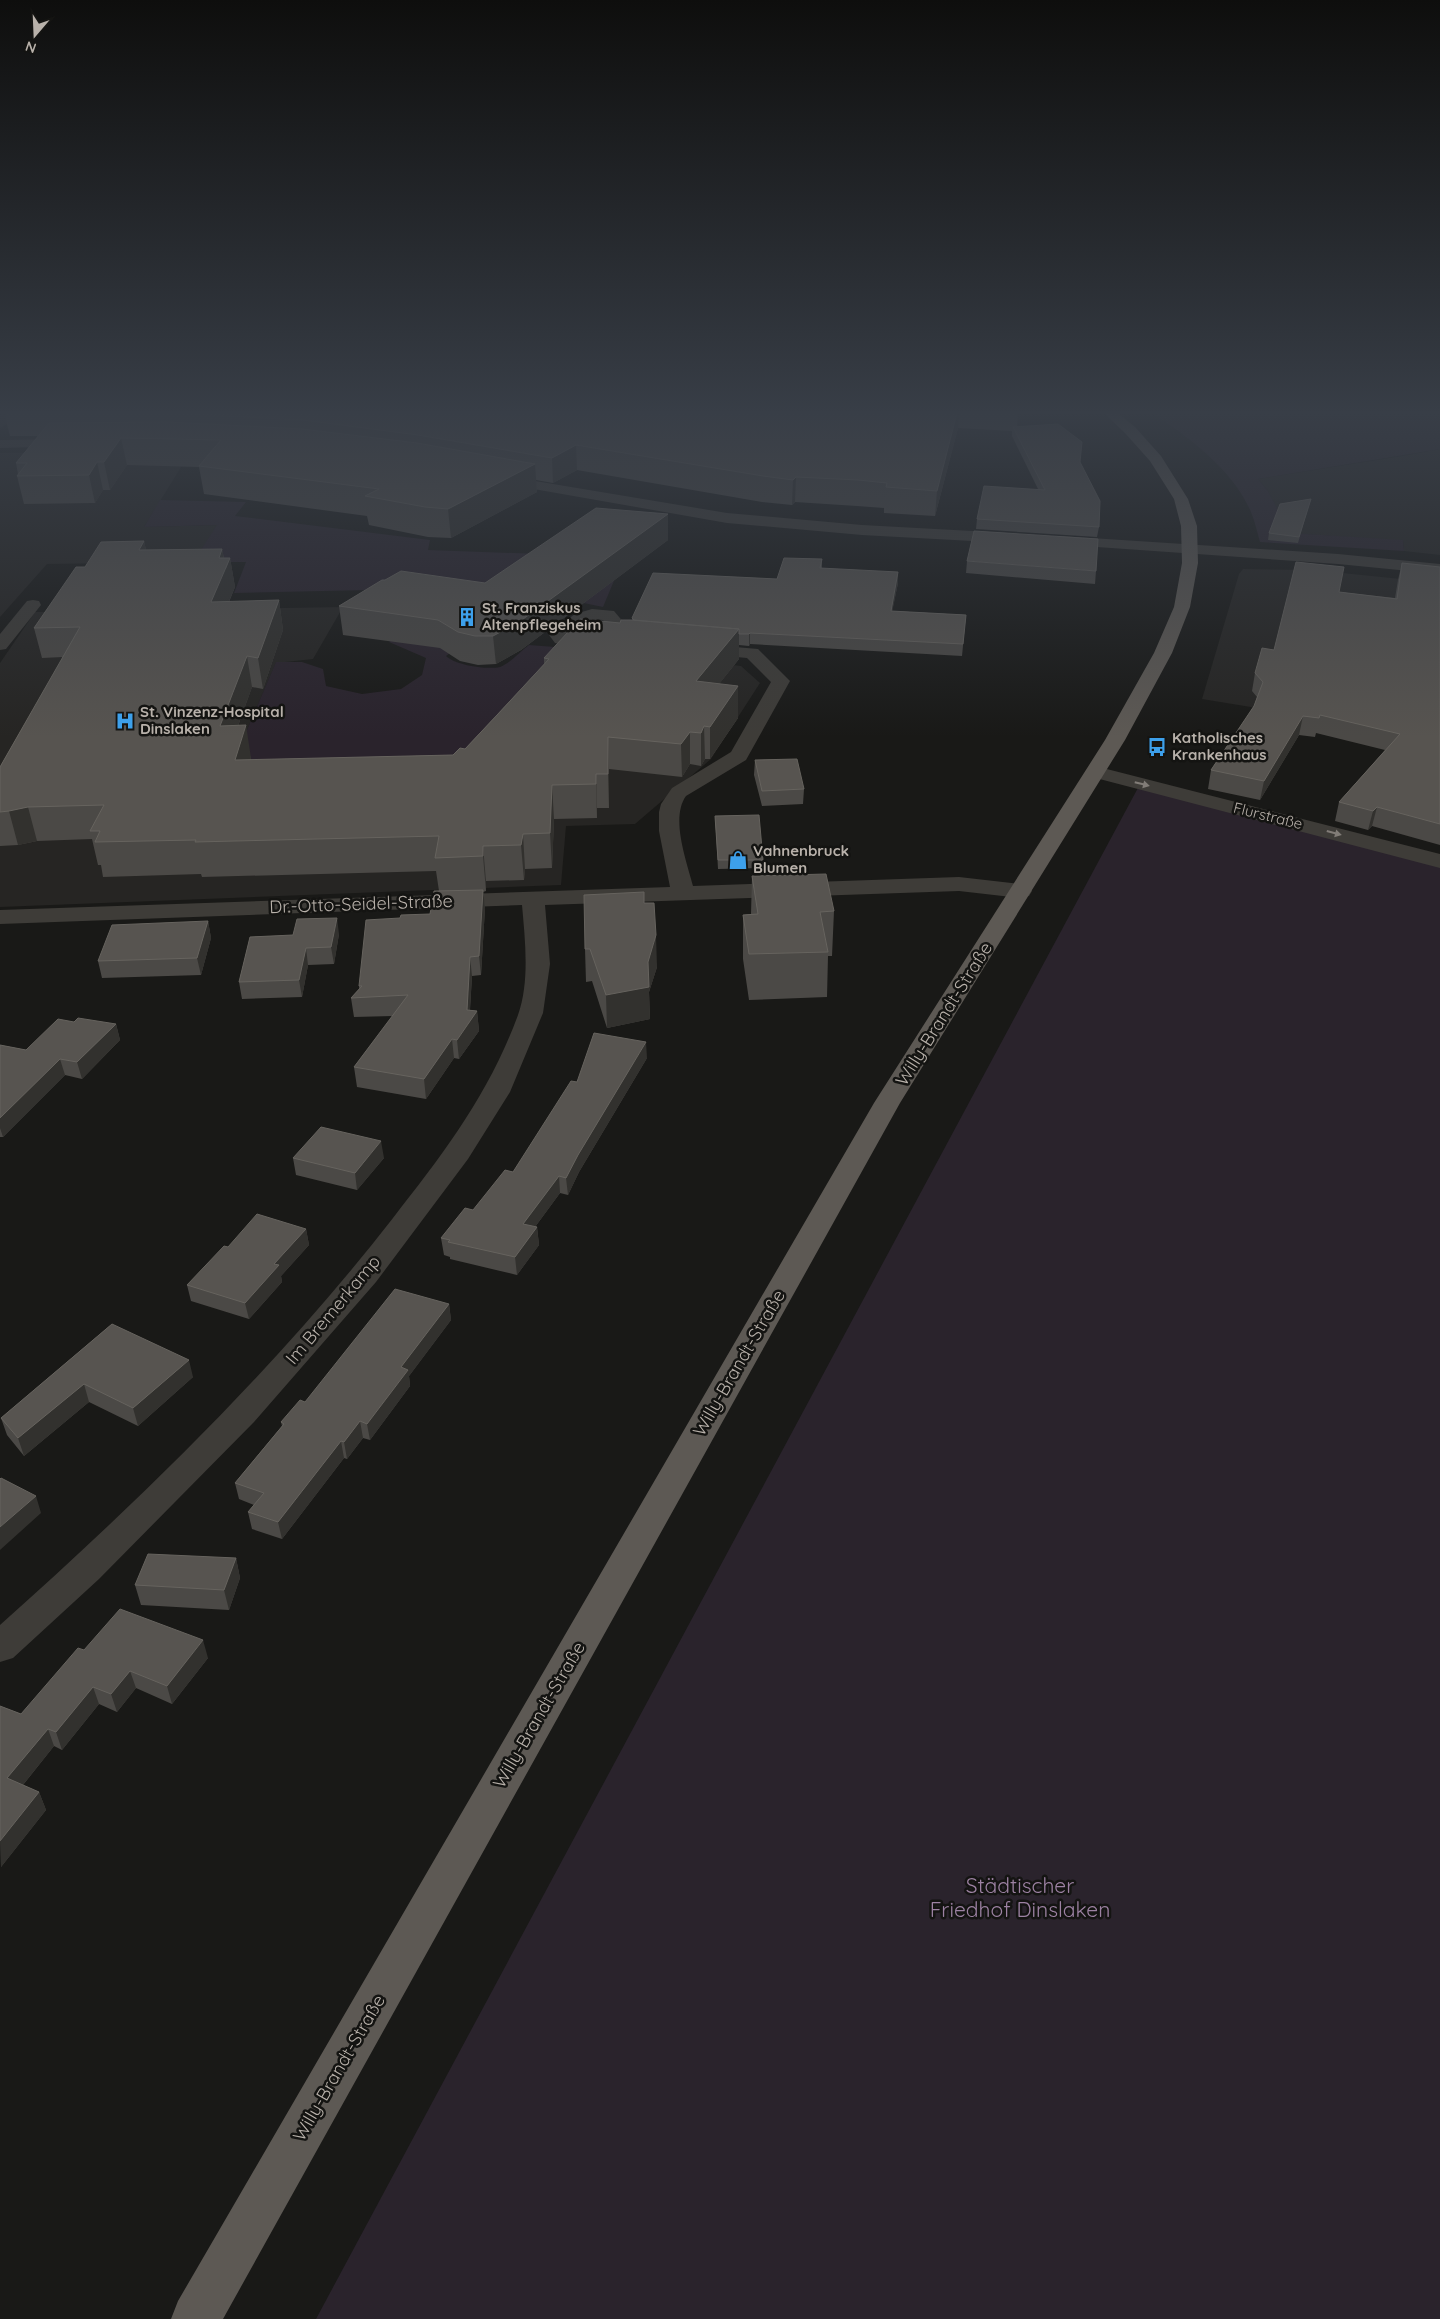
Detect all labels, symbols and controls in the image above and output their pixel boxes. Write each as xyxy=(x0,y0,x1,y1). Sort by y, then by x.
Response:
north arrow xyxy=(10,10,60,60)
text: N xyxy=(23,37,39,57)
place label: St. Franziskus Altenpflegeheim xyxy=(482,598,601,634)
building icon: St. Franziskus Altenpflegeheim xyxy=(456,606,478,628)
place label: St. Vinzenz-Hospital Dinslaken xyxy=(140,702,284,738)
hospital icon: St. Vinzenz-Hospital Dinslaken xyxy=(114,710,136,732)
place label: Katholisches Krankenhaus xyxy=(1172,728,1267,764)
bus stop icon: Katholisches Krankenhaus xyxy=(1146,736,1168,758)
one-way arrow xyxy=(1135,780,1150,788)
street label: Flurstraße xyxy=(1232,798,1305,833)
one-way arrow xyxy=(1326,829,1341,837)
place label: Vahnenbruck Blumen xyxy=(753,841,849,877)
shop icon: Vahnenbruck Blumen xyxy=(727,849,749,871)
street label: Dr.-Otto-Seidel-Straße xyxy=(269,889,453,918)
street label: Willy-Brandt-Straße xyxy=(890,938,997,1090)
street label: Im Bremerkamp xyxy=(280,1250,385,1369)
street label: Willy-Brandt-Straße xyxy=(687,1285,790,1440)
street label: Willy-Brandt-Straße xyxy=(487,1637,590,1792)
park label: Städtischer Friedhof Dinslaken xyxy=(930,1872,1110,1922)
street label: Willy-Brandt-Straße xyxy=(287,1990,390,2145)

